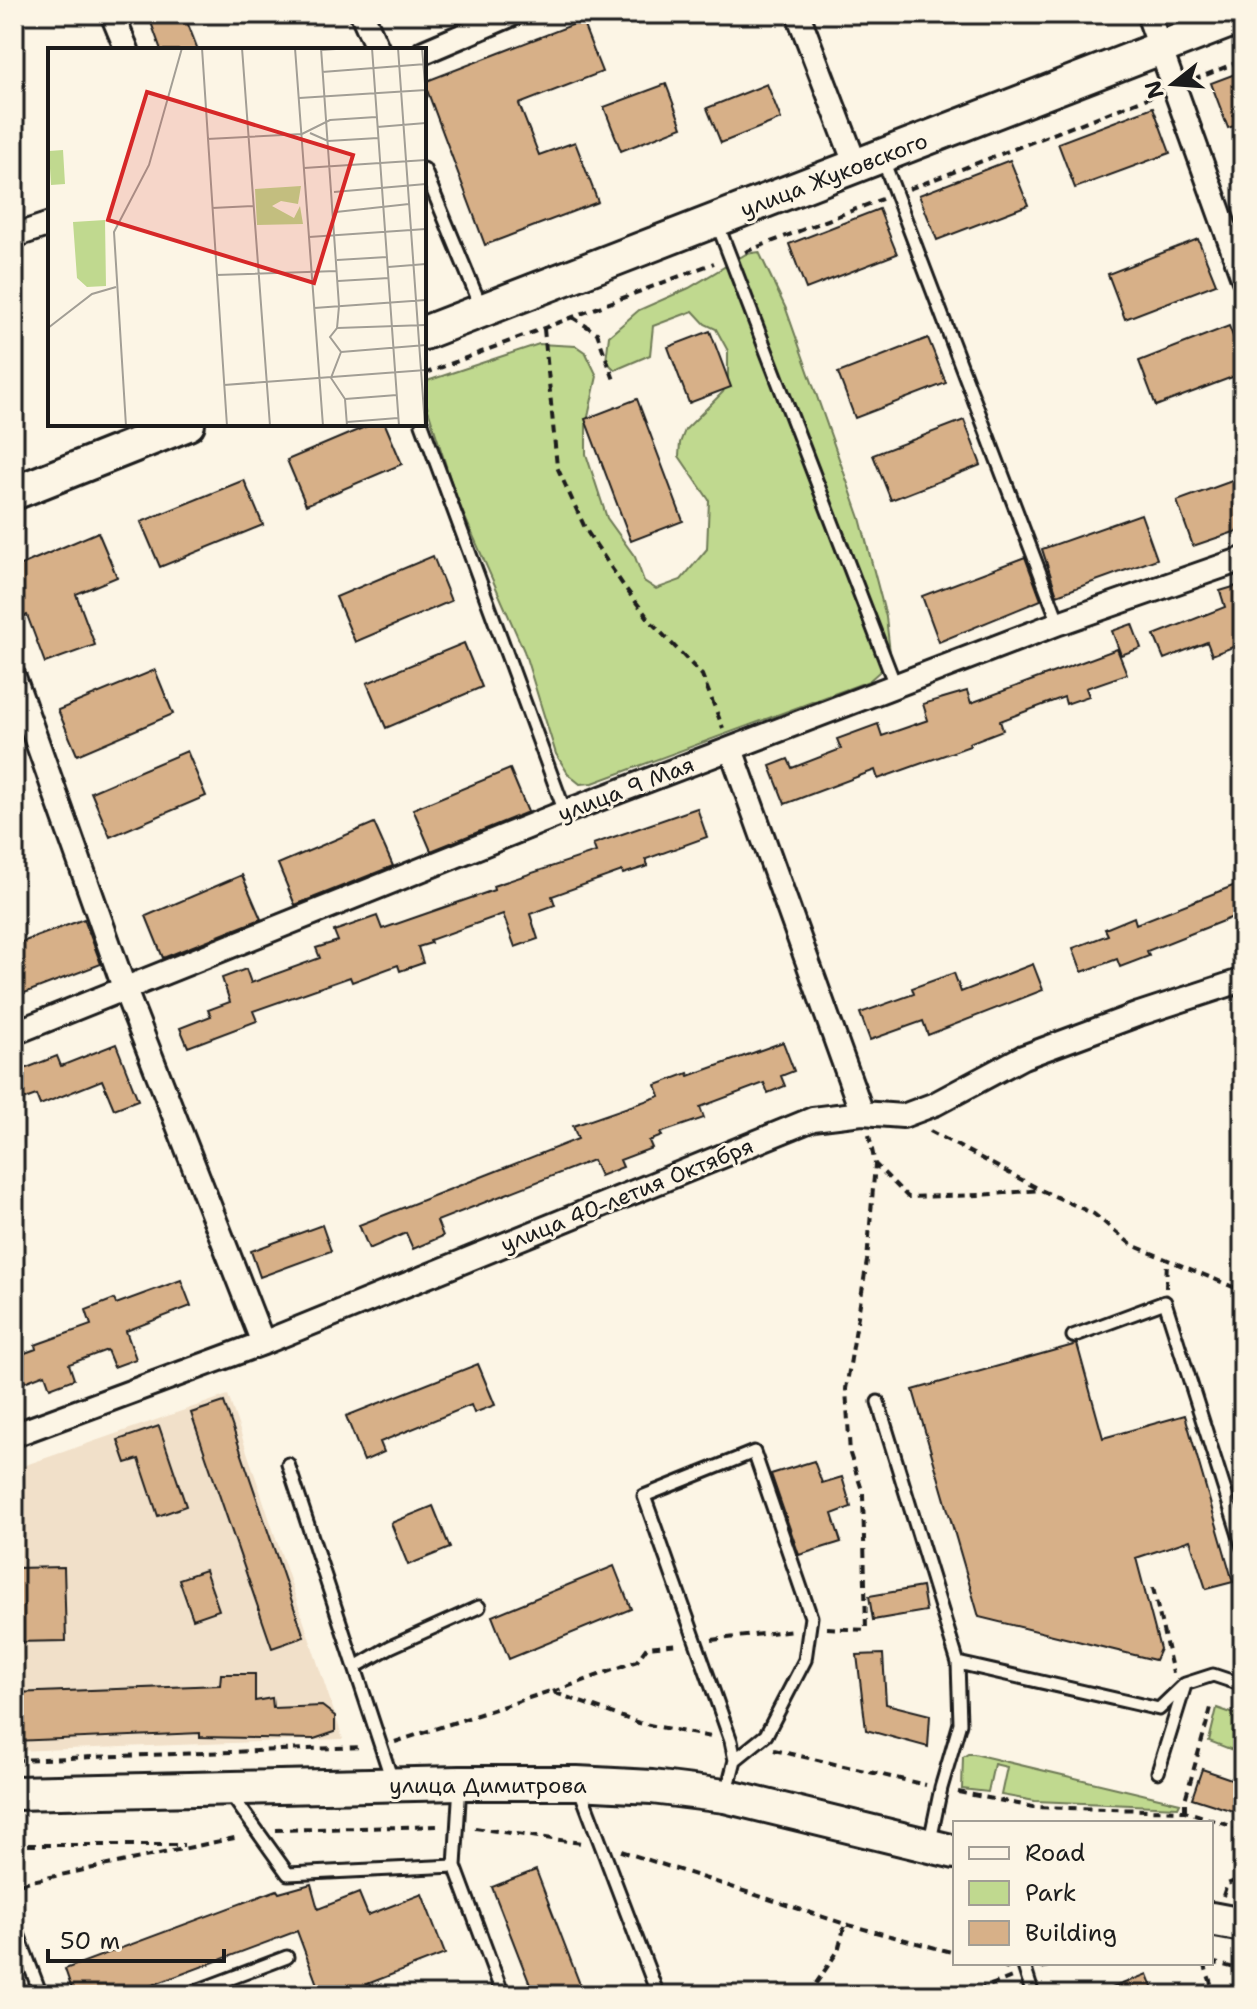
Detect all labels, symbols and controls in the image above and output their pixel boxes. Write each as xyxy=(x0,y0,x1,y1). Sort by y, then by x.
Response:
north arrow xyxy=(1133,44,1213,124)
inset map xyxy=(48,48,426,426)
text: N xyxy=(1138,77,1171,102)
street label: улица Жуковского xyxy=(736,126,932,224)
street label: улица 9 Мая xyxy=(554,750,698,828)
street label: улица 40-летия Октября xyxy=(496,1131,758,1259)
street label: улица Димитрова xyxy=(389,1771,587,1800)
legend xyxy=(953,1821,1213,1965)
text: Road xyxy=(1025,1837,1085,1869)
text: Park xyxy=(1025,1877,1077,1909)
scale bar xyxy=(48,1913,224,1963)
text: Building xyxy=(1025,1917,1117,1949)
text: 50 m xyxy=(60,1925,120,1957)

